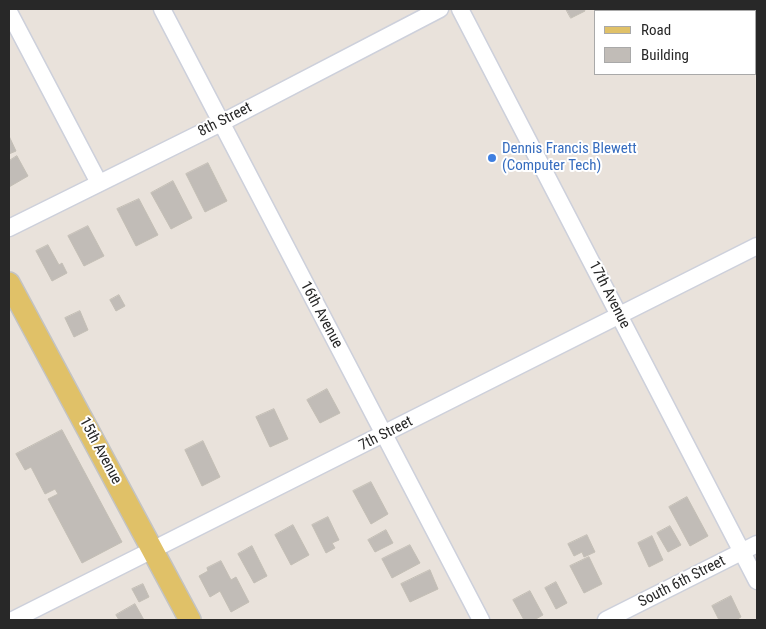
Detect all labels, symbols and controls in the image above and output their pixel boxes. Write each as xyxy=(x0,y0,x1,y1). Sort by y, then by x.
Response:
legend xyxy=(594,10,756,75)
text: Road xyxy=(641,21,671,39)
text: Building xyxy=(641,46,689,64)
street label: 8th Street xyxy=(195,99,255,141)
place label: Dennis Francis Blewett (Computer Tech) xyxy=(502,140,637,175)
marker: Dennis Francis Blewett (Computer Tech) xyxy=(486,152,498,164)
street label: 17th Avenue xyxy=(584,258,634,332)
street label: 16th Avenue xyxy=(296,278,346,352)
street label: 7th Street xyxy=(356,413,416,455)
street label: 15th Avenue xyxy=(75,414,125,488)
street label: South 6th Street xyxy=(635,552,729,612)

